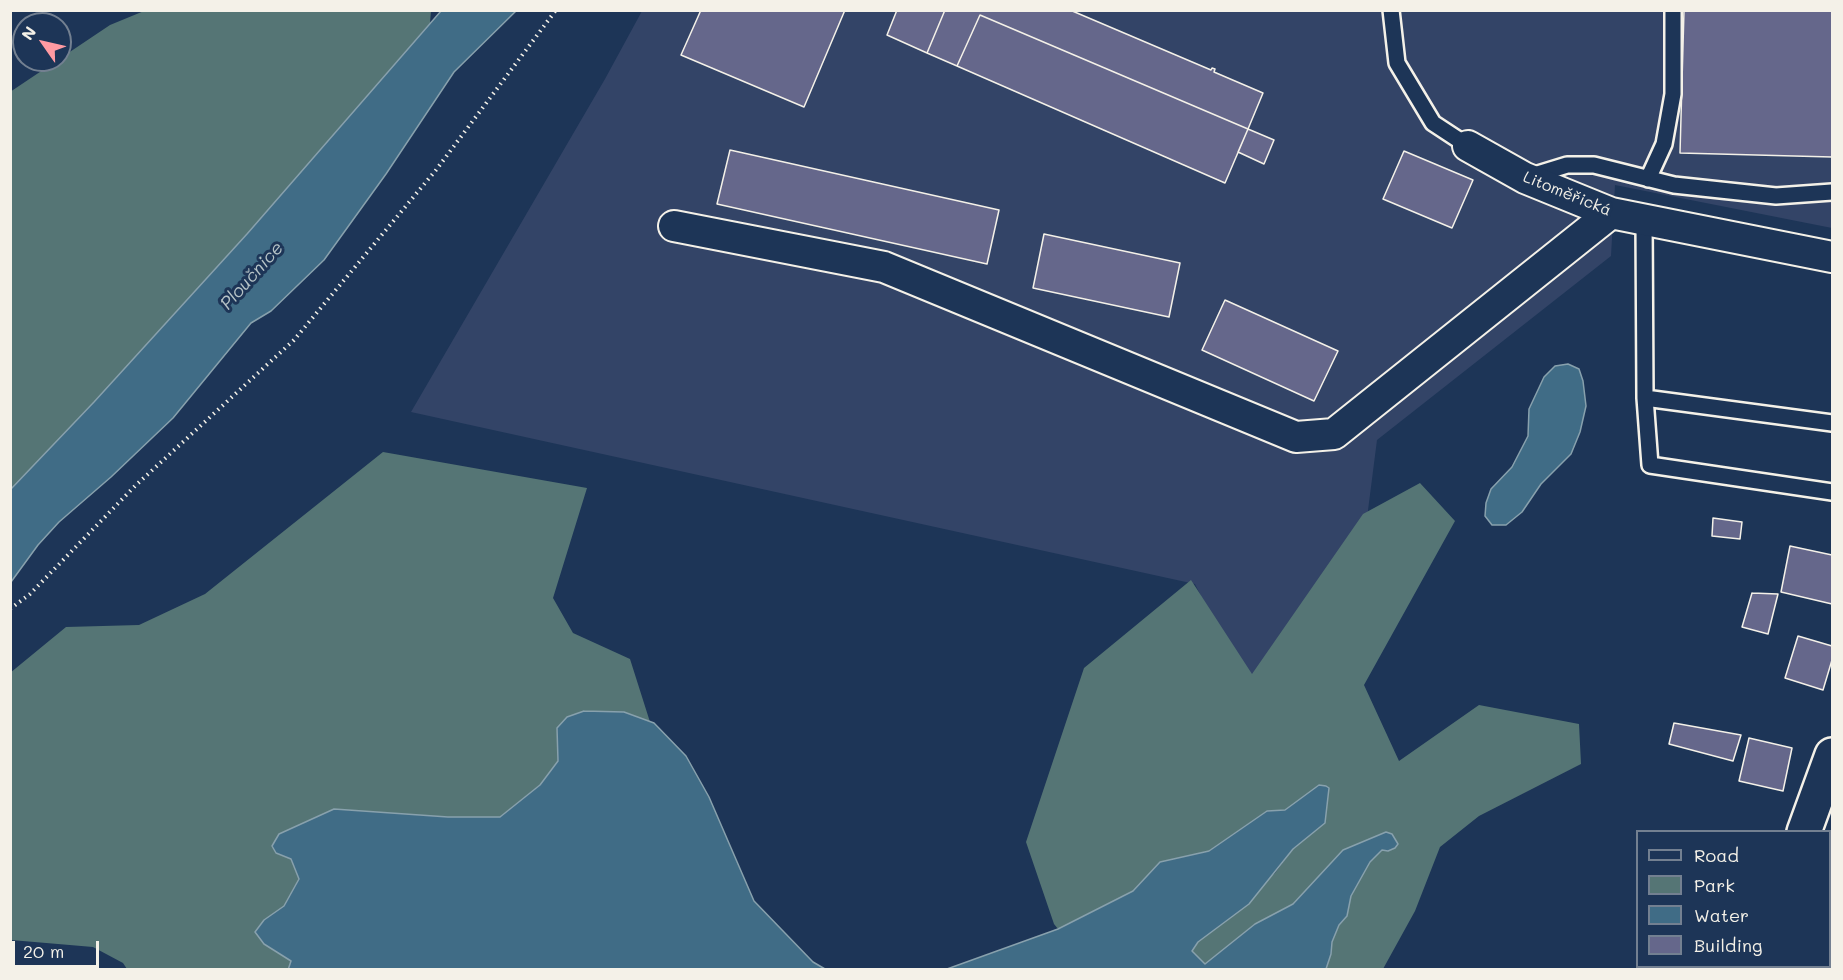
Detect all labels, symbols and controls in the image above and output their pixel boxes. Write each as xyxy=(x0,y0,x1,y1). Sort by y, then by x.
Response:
north arrow xyxy=(12,12,72,72)
text: N xyxy=(16,22,40,44)
street label: Litoměřická xyxy=(1520,168,1614,220)
water label: Ploučnice xyxy=(216,238,288,314)
legend xyxy=(1636,830,1831,968)
text: Road xyxy=(1694,843,1739,867)
text: Park xyxy=(1694,873,1735,897)
text: Water xyxy=(1694,903,1749,927)
scale bar xyxy=(15,929,102,967)
text: Building xyxy=(1694,933,1762,957)
text: 20 m xyxy=(23,939,64,963)

